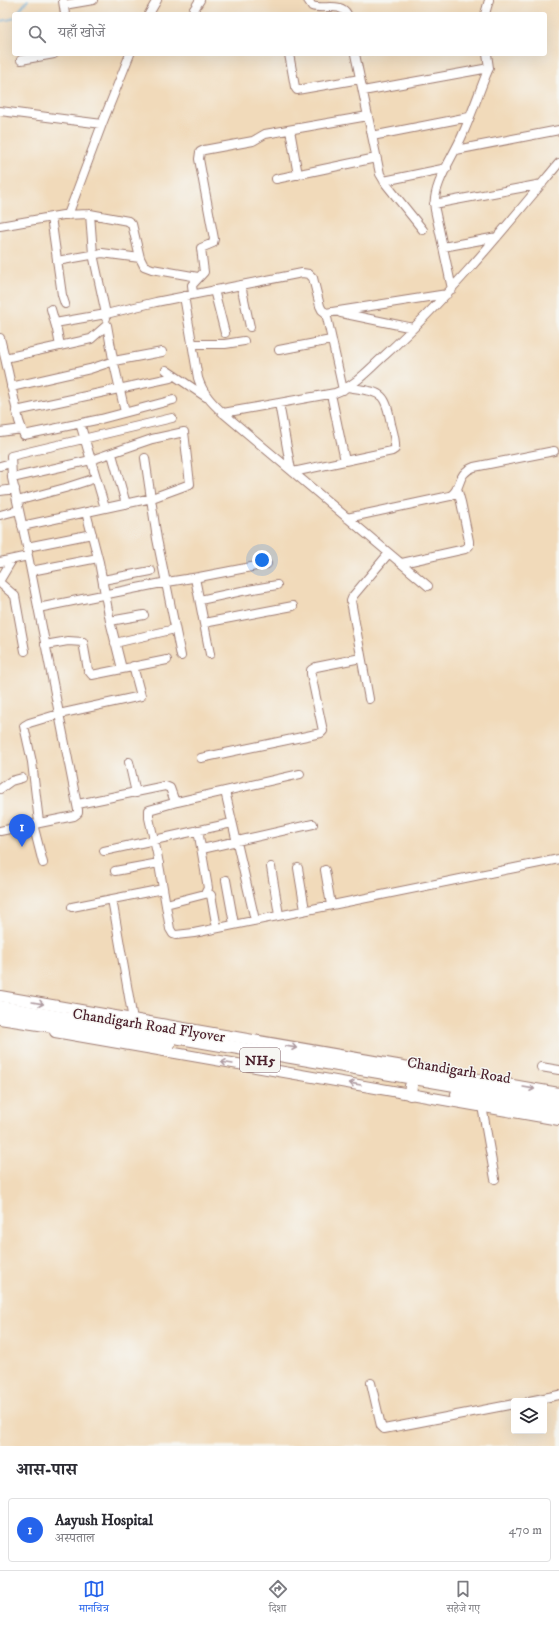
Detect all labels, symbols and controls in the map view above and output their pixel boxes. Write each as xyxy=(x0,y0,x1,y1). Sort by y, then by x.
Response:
search box xyxy=(12,12,547,56)
icon: search xyxy=(26,23,48,45)
text: यहाँ खोजें xyxy=(58,23,105,42)
your location xyxy=(252,550,272,570)
pin: 1 xyxy=(9,814,35,847)
one-way arrow xyxy=(32,999,45,1007)
street label: Chandigarh Road Flyover xyxy=(71,1004,227,1047)
one-way arrow xyxy=(284,1043,297,1051)
road number: NH5 xyxy=(240,1048,280,1072)
street label: Chandigarh Road xyxy=(406,1053,513,1088)
one-way arrow xyxy=(221,1059,234,1067)
one-way arrow xyxy=(349,1080,362,1088)
one-way arrow xyxy=(522,1084,535,1092)
map controls xyxy=(511,1398,547,1434)
button: layers xyxy=(511,1398,547,1434)
text: आस-पास xyxy=(16,1459,77,1481)
text: Aayush Hospital xyxy=(55,1511,153,1530)
text: 1 xyxy=(28,1522,32,1538)
text: 470 m xyxy=(509,1522,542,1538)
text: अस्पताल xyxy=(55,1530,95,1546)
tab: मानचित्र xyxy=(79,1578,109,1619)
tab: दिशा xyxy=(267,1578,289,1619)
tab: सहेजे गए xyxy=(446,1578,480,1619)

